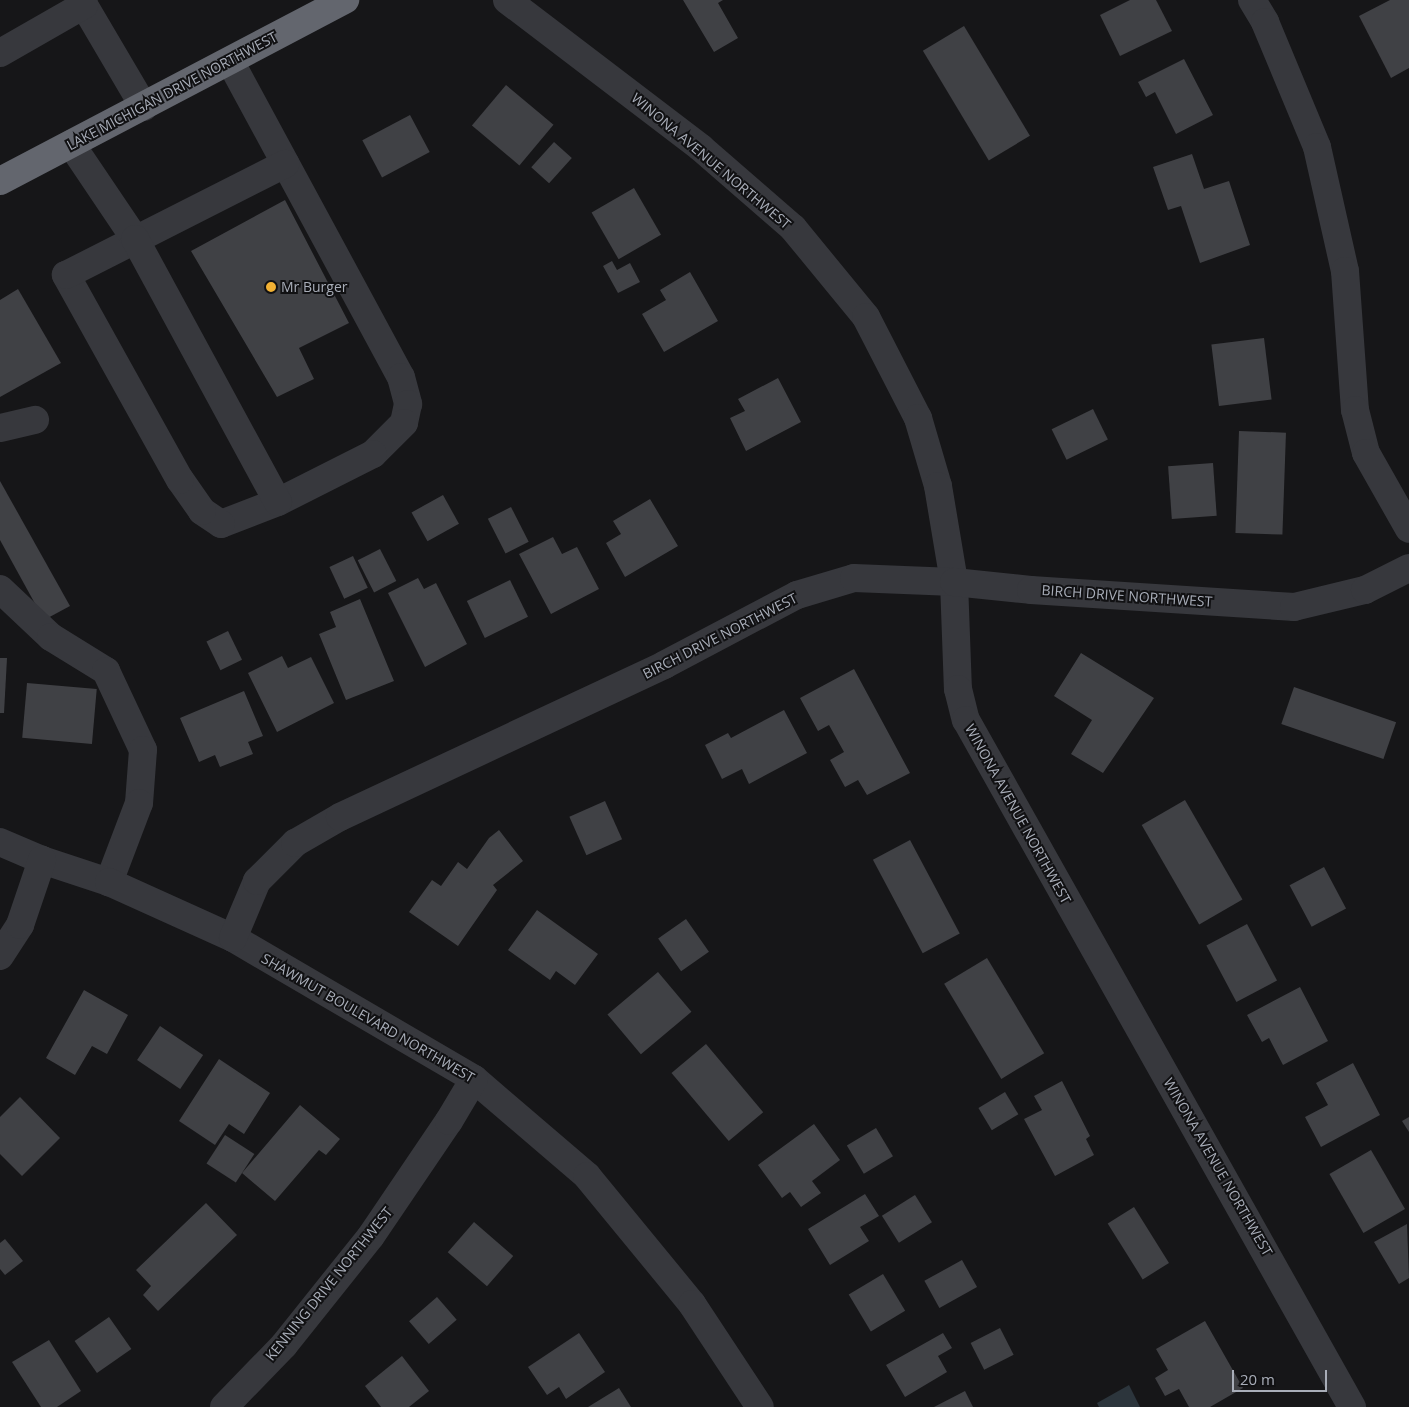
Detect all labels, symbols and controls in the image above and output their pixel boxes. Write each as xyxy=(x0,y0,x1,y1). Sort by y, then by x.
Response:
street label: LAKE MICHIGAN DRIVE NORTHWEST xyxy=(64,28,280,154)
street label: WINONA AVENUE NORTHWEST xyxy=(628,89,794,233)
place label: Mr Burger xyxy=(281,279,347,295)
marker: Mr Burger xyxy=(265,281,277,293)
street label: BIRCH DRIVE NORTHWEST xyxy=(1041,582,1213,610)
street label: BIRCH DRIVE NORTHWEST xyxy=(640,590,800,682)
street label: WINONA AVENUE NORTHWEST xyxy=(962,721,1074,907)
street label: SHAWMUT BOULEVARD NORTHWEST xyxy=(259,950,477,1086)
street label: WINONA AVENUE NORTHWEST xyxy=(1160,1075,1276,1259)
street label: KENNING DRIVE NORTHWEST xyxy=(262,1204,396,1364)
scale bar xyxy=(1234,1360,1329,1392)
text: 20 m xyxy=(1240,1369,1275,1389)

